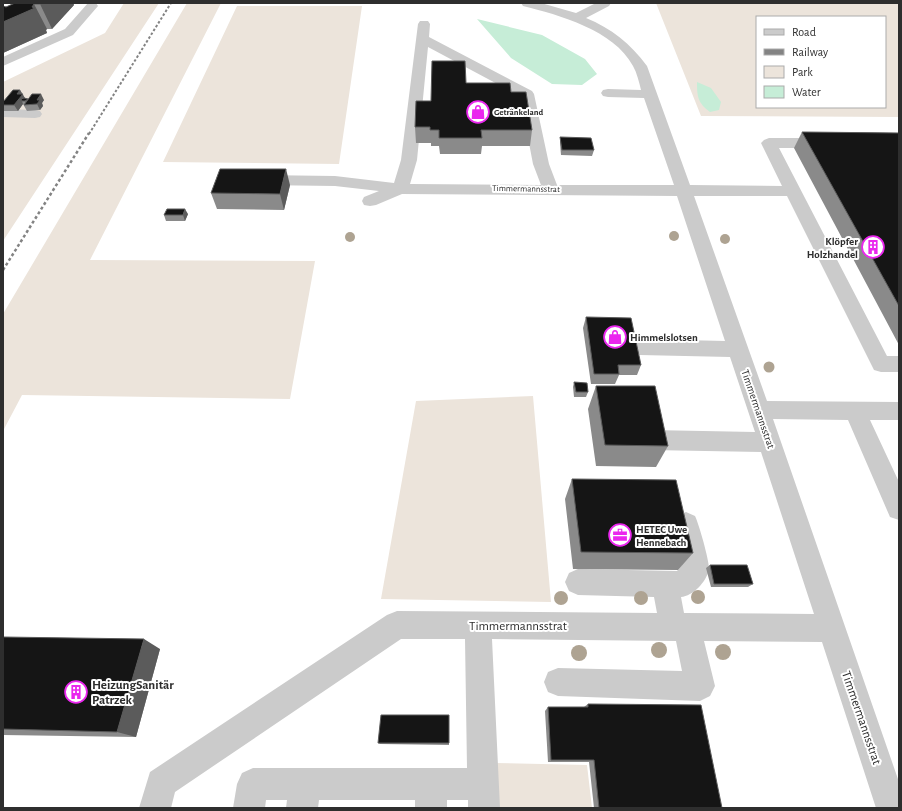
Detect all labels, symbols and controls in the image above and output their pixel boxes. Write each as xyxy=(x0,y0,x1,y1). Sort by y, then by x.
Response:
legend xyxy=(756,16,886,108)
text: Road xyxy=(792,26,816,38)
text: Railway xyxy=(792,46,828,59)
text: Park xyxy=(792,66,813,78)
text: Water xyxy=(792,86,821,98)
shop icon: Getränkeland xyxy=(465,99,491,125)
place label: Getränkeland xyxy=(494,108,544,117)
street label: Timmermannsstrat xyxy=(492,184,560,194)
building icon: Klöpfer Holzhandel xyxy=(860,234,886,260)
place label: Klöpfer Holzhandel xyxy=(807,236,858,260)
shop icon: Himmelslotsen xyxy=(602,324,628,350)
place label: Himmelslotsen xyxy=(630,332,698,343)
street label: Timmermannsstrat xyxy=(739,368,777,450)
office icon: HETEC Uwe Hennebach xyxy=(607,522,633,548)
place label: HETEC Uwe Hennebach xyxy=(636,524,687,548)
street label: Timmermannsstrat xyxy=(469,620,567,633)
street label: Timmermannsstrat xyxy=(839,670,883,766)
building icon: HeizungSanitär Patrzek xyxy=(63,679,89,705)
place label: HeizungSanitär Patrzek xyxy=(92,679,174,707)

